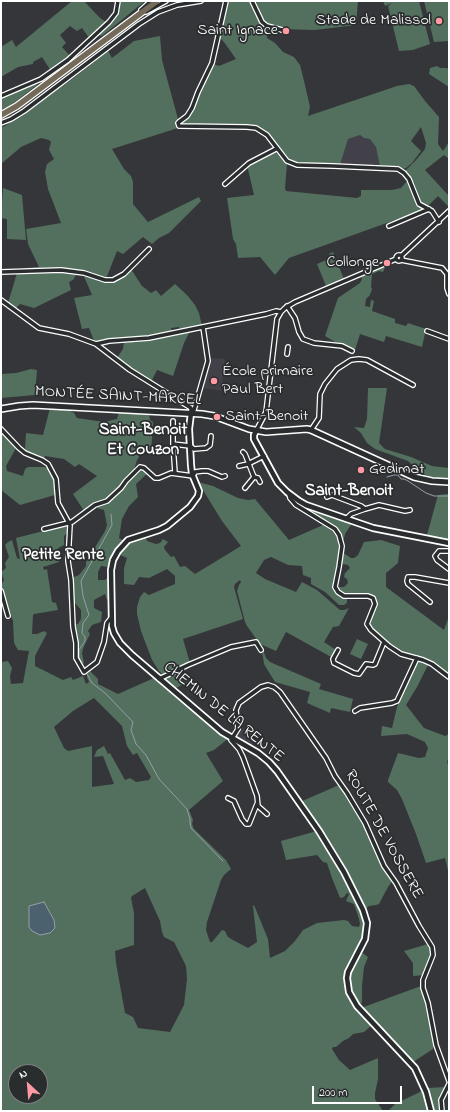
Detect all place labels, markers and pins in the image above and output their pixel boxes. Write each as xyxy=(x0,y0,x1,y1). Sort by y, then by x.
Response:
place label: Stade de Malissol xyxy=(316,11,431,31)
marker: Stade de Malissol xyxy=(434,16,444,26)
place label: Saint Ignace xyxy=(197,21,278,41)
marker: Saint Ignace xyxy=(281,26,291,36)
place label: Collonge xyxy=(326,253,379,273)
marker: Collonge xyxy=(382,258,392,268)
place label: École primaire Paul Bert xyxy=(222,362,313,400)
marker: École primaire Paul Bert xyxy=(209,376,219,386)
place label: Saint-Benoit xyxy=(225,407,308,427)
marker: Saint-Benoit xyxy=(212,412,222,422)
place label: Gedimat xyxy=(369,460,425,480)
marker: Gedimat xyxy=(356,465,366,475)

